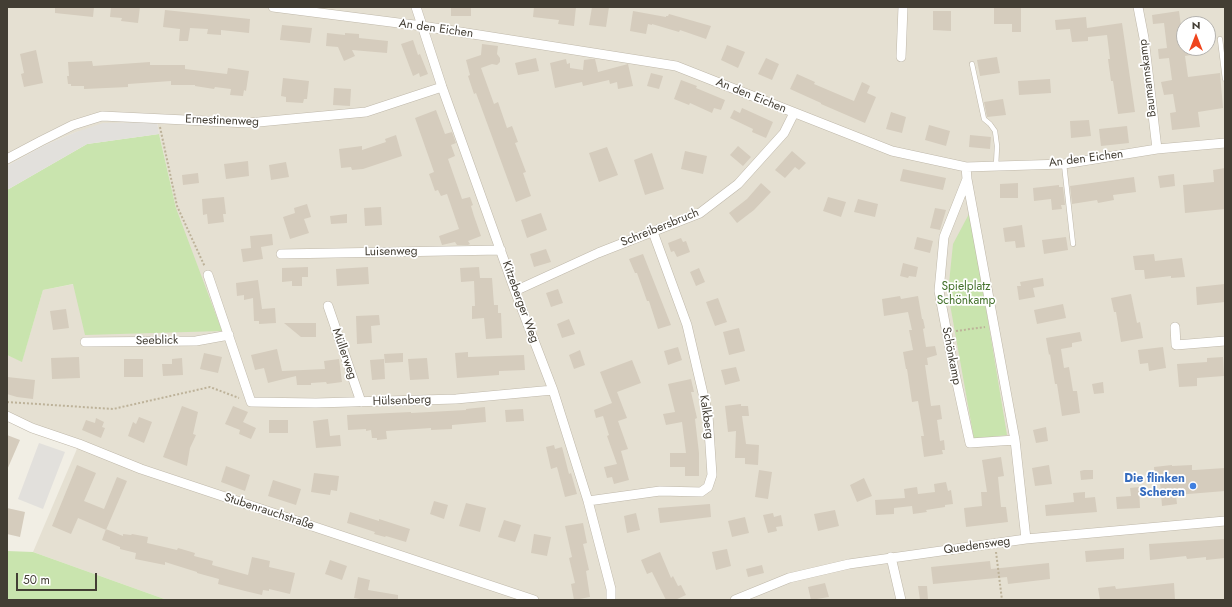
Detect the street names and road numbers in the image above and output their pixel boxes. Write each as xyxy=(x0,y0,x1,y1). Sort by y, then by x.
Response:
street label: An den Eichen xyxy=(398,17,474,41)
street label: Baumannskamp xyxy=(1136,38,1160,118)
street label: An den Eichen xyxy=(714,75,788,117)
street label: Ernestinenweg xyxy=(185,113,259,129)
street label: An den Eichen xyxy=(1048,147,1124,171)
street label: Schreibersbruch xyxy=(619,206,701,250)
street label: Luisenweg xyxy=(364,244,418,260)
street label: Kitzeberger Weg xyxy=(499,259,541,345)
street label: Schönkamp xyxy=(938,326,964,386)
street label: Müllerweg xyxy=(329,327,359,381)
street label: Seeblick xyxy=(136,333,178,349)
street label: Hülsenberg xyxy=(372,393,432,409)
street label: Kalkberg xyxy=(696,394,716,440)
street label: Stubenrauchstraße xyxy=(222,491,316,533)
street label: Quedensweg xyxy=(943,534,1011,558)

